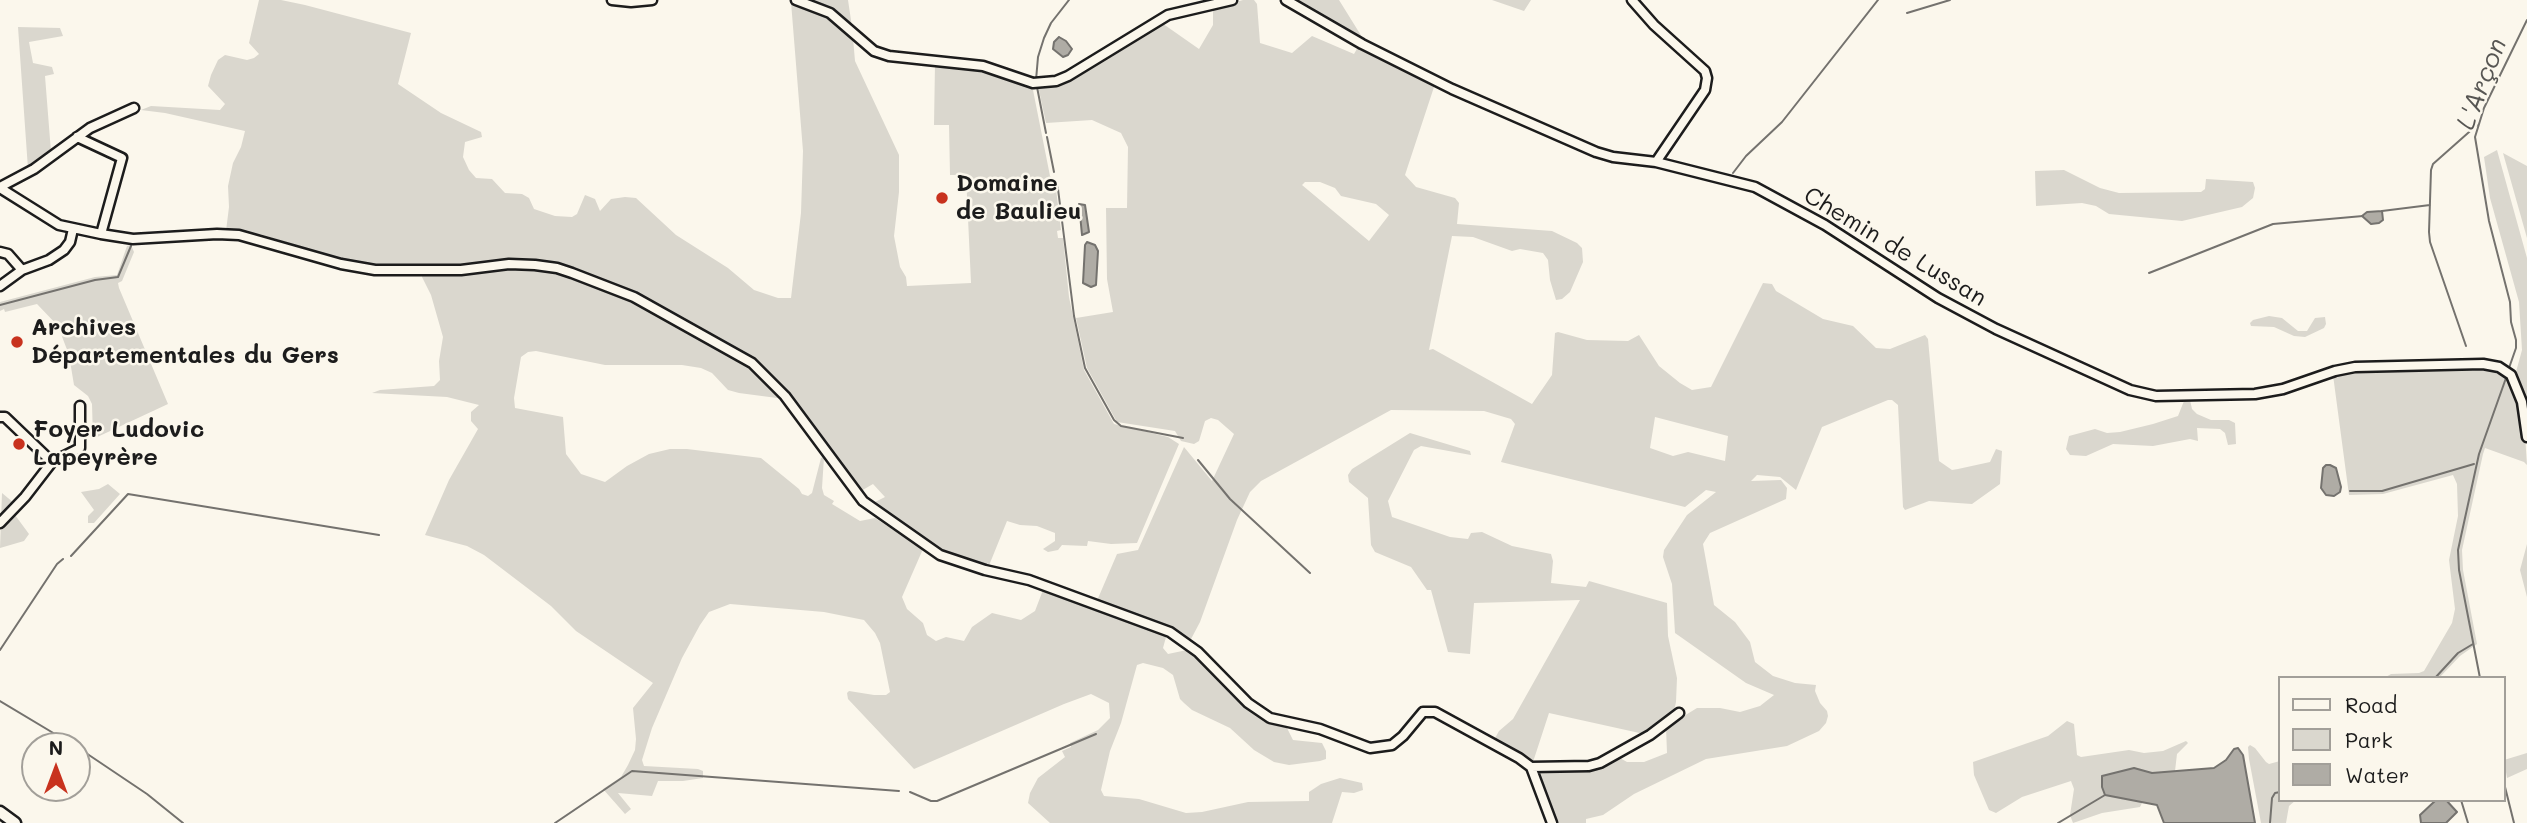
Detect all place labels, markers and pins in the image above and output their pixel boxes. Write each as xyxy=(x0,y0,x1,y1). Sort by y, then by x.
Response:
place label: Domaine de Baulieu xyxy=(956,170,1081,226)
marker: Domaine de Baulieu xyxy=(934,190,950,206)
place label: Archives Départementales du Gers xyxy=(31,314,339,370)
marker: Archives Départementales du Gers xyxy=(9,334,25,350)
place label: Foyer Ludovic Lapeyrère xyxy=(33,416,204,472)
marker: Foyer Ludovic Lapeyrère xyxy=(11,436,27,452)

